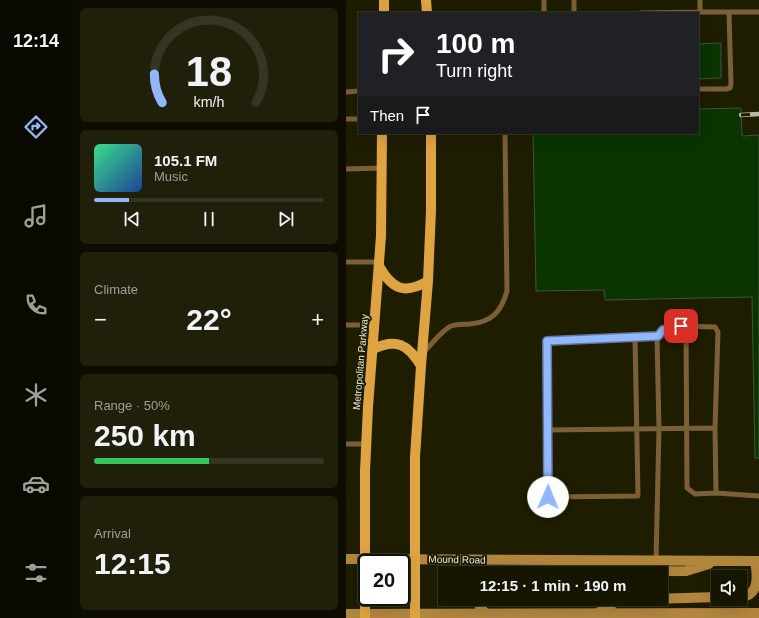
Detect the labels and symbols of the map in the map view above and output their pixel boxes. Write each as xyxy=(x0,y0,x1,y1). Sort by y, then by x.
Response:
pin xyxy=(664,309,698,343)
street label: Metropolitan Parkway xyxy=(351,314,370,410)
position arrow xyxy=(527,476,569,518)
speed limit sign: 20 xyxy=(358,554,410,606)
street label: Mound Road xyxy=(428,554,486,565)

